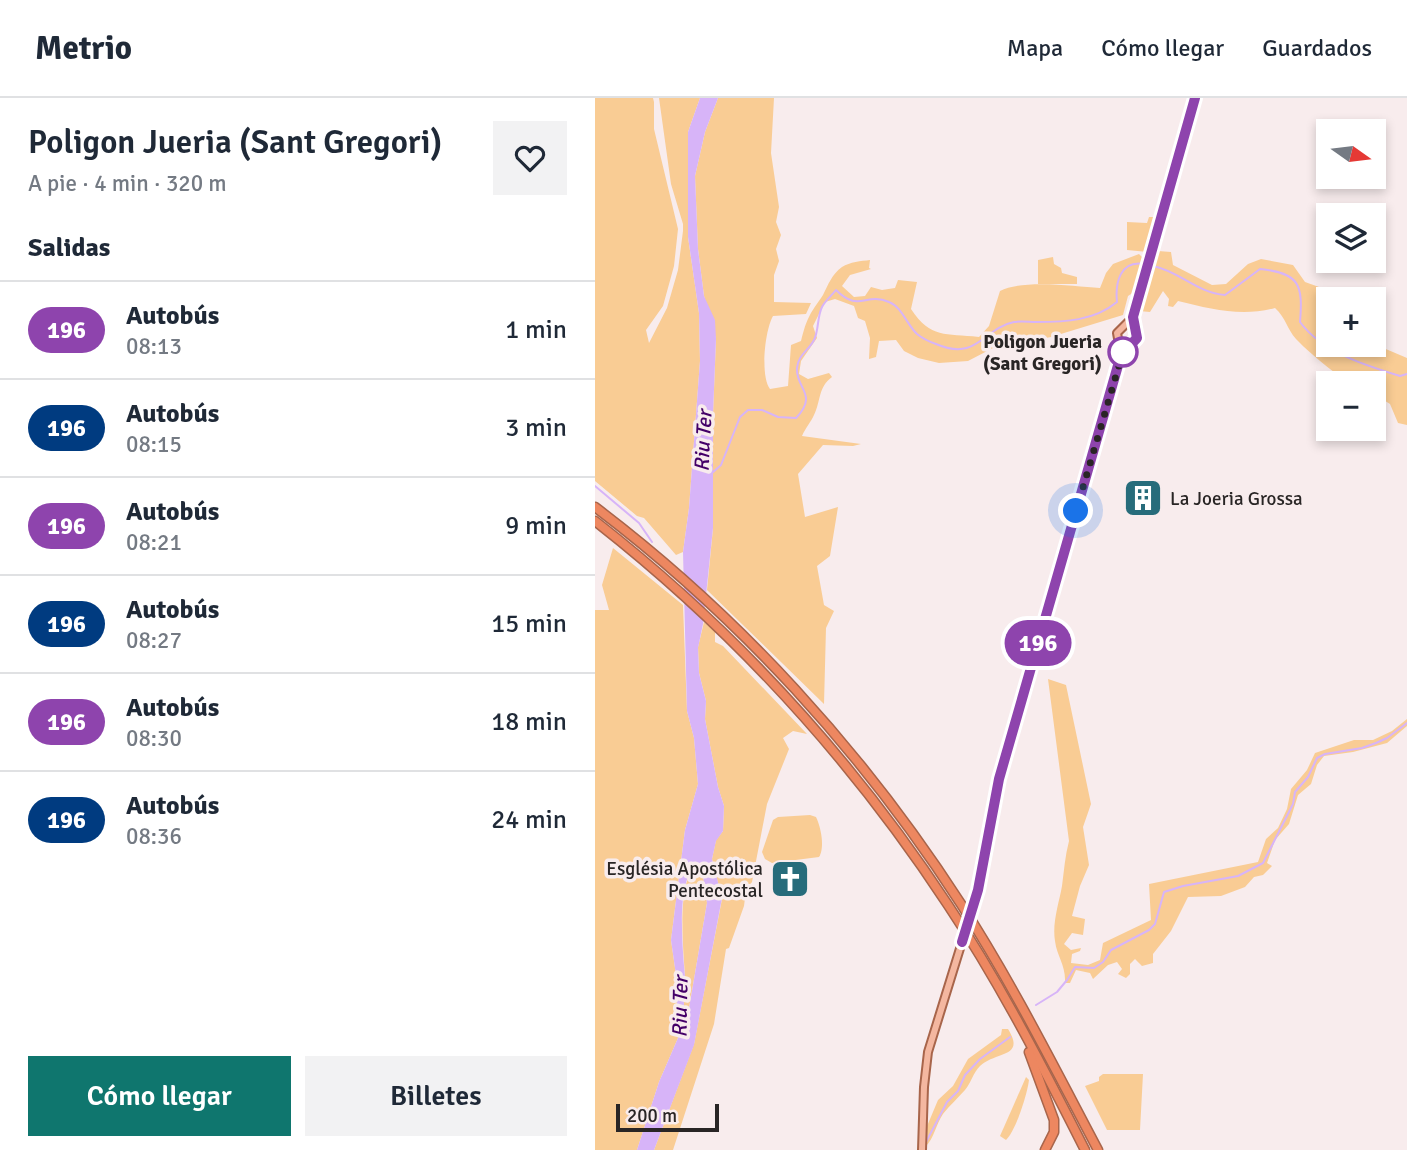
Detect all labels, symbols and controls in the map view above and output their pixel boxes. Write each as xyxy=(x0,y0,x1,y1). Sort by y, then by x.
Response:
text: Metrio xyxy=(35,28,132,69)
text: Mapa xyxy=(1007,33,1063,63)
text: Cómo llegar xyxy=(1101,33,1224,63)
text: Guardados xyxy=(1262,33,1372,63)
north arrow xyxy=(1316,119,1386,189)
map controls xyxy=(1316,119,1386,441)
button: heart xyxy=(493,121,567,195)
text: Poligon Jueria (Sant Gregori) xyxy=(28,122,442,163)
text: A pie · 4 min · 320 m xyxy=(28,169,227,198)
button: layers xyxy=(1316,203,1386,273)
text: Salidas xyxy=(28,232,110,264)
button: + xyxy=(1316,287,1386,357)
text: Autobús xyxy=(126,300,219,332)
text: 1 min xyxy=(505,314,567,346)
text: 196 xyxy=(47,315,86,345)
place label: Poligon Jueria (Sant Gregori) xyxy=(983,330,1102,376)
text: 08:13 xyxy=(126,332,182,361)
marker: Poligon Jueria (Sant Gregori) xyxy=(1108,337,1138,367)
button: − xyxy=(1316,371,1386,441)
text: Autobús xyxy=(126,398,219,430)
water label: Riu Ter xyxy=(688,406,718,472)
text: 3 min xyxy=(505,412,567,444)
text: 196 xyxy=(47,413,86,443)
text: 08:15 xyxy=(126,430,182,459)
building icon: La Joeria Grossa xyxy=(1122,477,1164,519)
place label: La Joeria Grossa xyxy=(1170,487,1303,511)
your location xyxy=(1058,493,1093,528)
text: Autobús xyxy=(126,496,219,528)
text: 9 min xyxy=(505,510,567,542)
text: 196 xyxy=(47,511,86,541)
text: 08:21 xyxy=(126,528,182,557)
text: Autobús xyxy=(126,594,219,626)
text: 15 min xyxy=(491,608,567,640)
text: 196 xyxy=(47,609,86,639)
line badge: 196 xyxy=(998,620,1078,666)
text: 08:27 xyxy=(126,626,182,655)
text: 196 xyxy=(1019,628,1057,658)
text: Autobús xyxy=(126,692,219,724)
text: 18 min xyxy=(491,706,567,738)
text: 196 xyxy=(47,707,86,737)
text: 08:30 xyxy=(126,724,182,753)
text: Autobús xyxy=(126,790,219,822)
text: 24 min xyxy=(491,804,567,836)
text: 196 xyxy=(47,805,86,835)
text: 08:36 xyxy=(126,822,182,851)
place label: Església Apostólica Pentecostal xyxy=(606,857,763,903)
church icon: Església Apostólica Pentecostal xyxy=(769,858,811,900)
water label: Riu Ter xyxy=(666,973,694,1038)
button: Cómo llegar xyxy=(28,1056,291,1136)
button: Billetes xyxy=(305,1056,567,1136)
scale bar xyxy=(616,1101,719,1133)
text: 200 m xyxy=(627,1104,677,1128)

